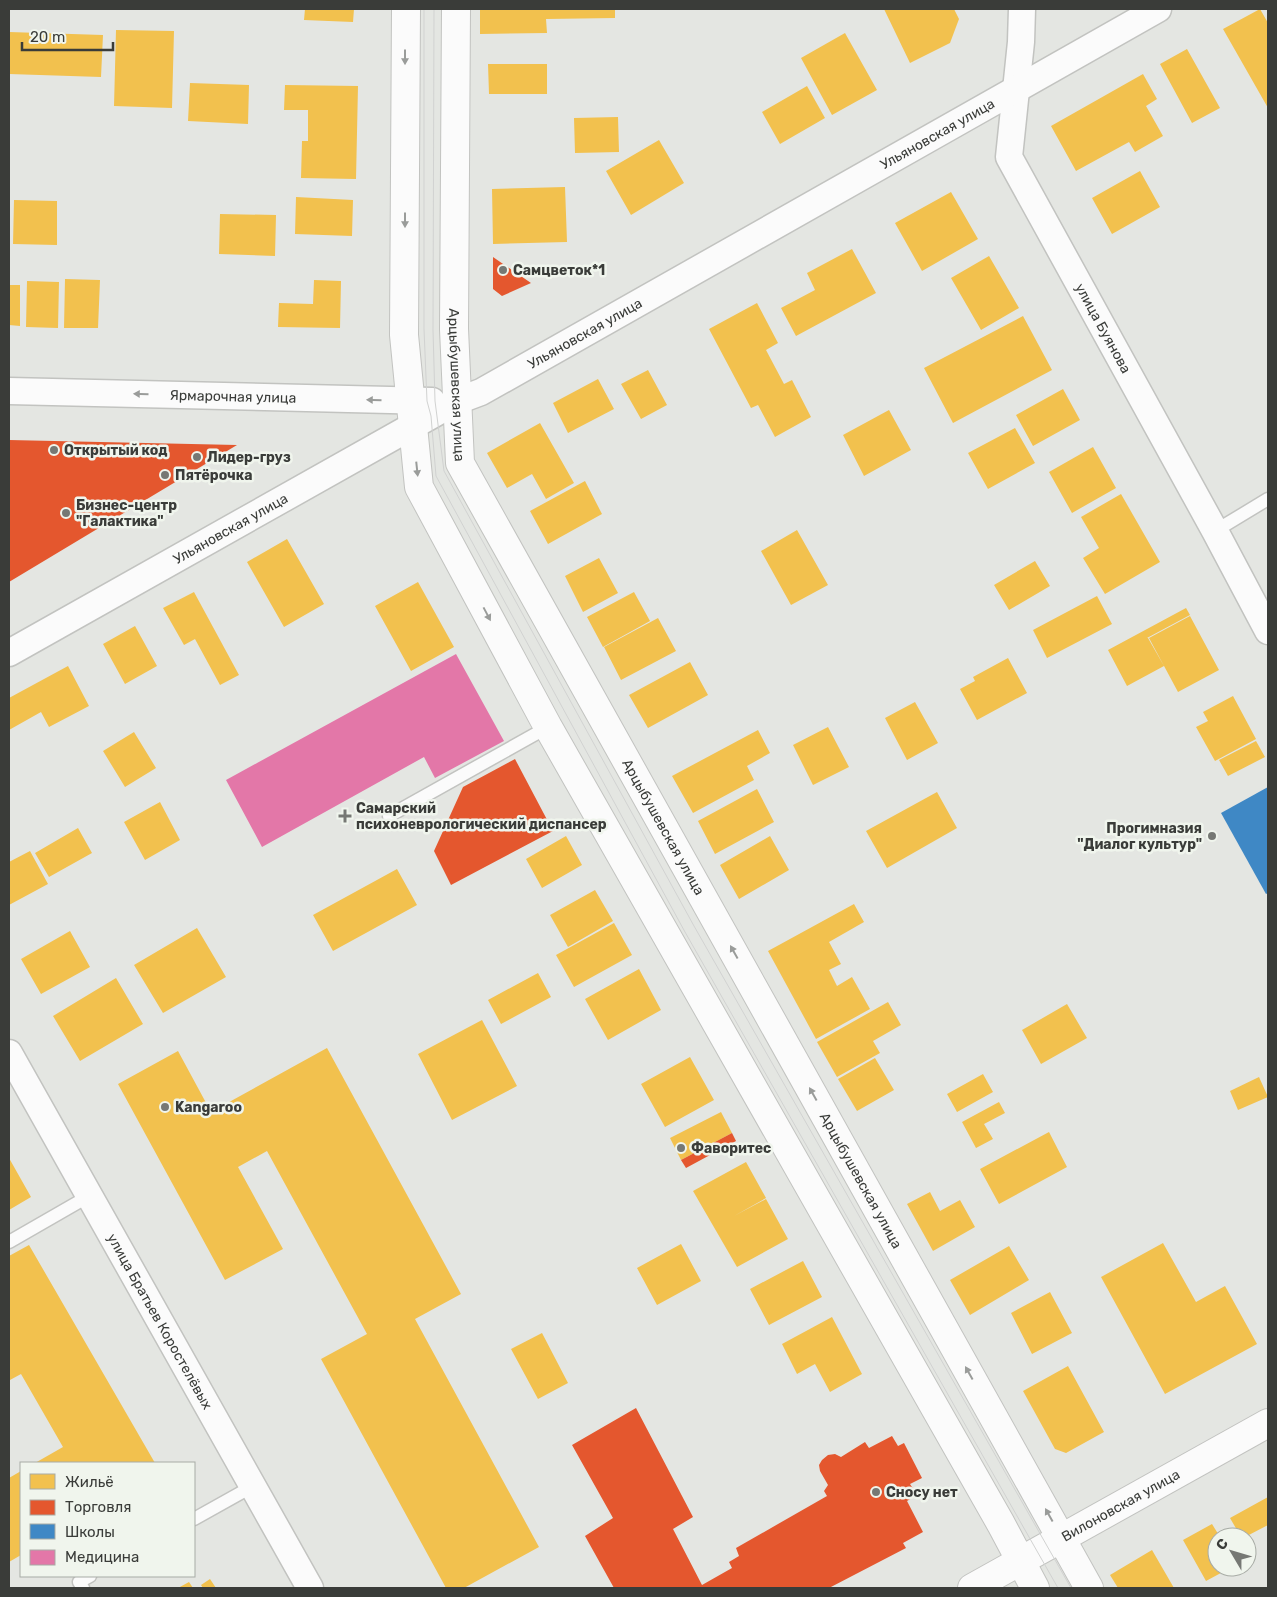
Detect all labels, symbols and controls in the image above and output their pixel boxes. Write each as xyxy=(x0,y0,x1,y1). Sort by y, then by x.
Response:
scale bar xyxy=(22,20,114,52)
text: 20 m xyxy=(30,28,65,46)
one-way arrow xyxy=(401,50,409,66)
street label: Ульяновская улица xyxy=(877,95,998,173)
one-way arrow xyxy=(401,212,409,228)
place label: Самцветок*1 xyxy=(513,262,605,279)
marker: Самцветок*1 xyxy=(497,264,509,276)
street label: улица Буянова xyxy=(1071,280,1134,376)
street label: Ульяновская улица xyxy=(525,295,645,373)
street label: Арцыбушевская улица xyxy=(445,308,468,462)
street label: Ярмарочная улица xyxy=(169,387,296,407)
one-way arrow xyxy=(133,390,149,398)
one-way arrow xyxy=(366,395,382,403)
place label: Открытый код xyxy=(64,442,168,459)
marker: Открытый код xyxy=(48,444,60,456)
place label: Лидер-груз xyxy=(207,449,291,466)
marker: Лидер-груз xyxy=(191,451,203,463)
one-way arrow xyxy=(413,462,421,478)
place label: Пятёрочка xyxy=(175,467,252,484)
marker: Пятёрочка xyxy=(159,469,171,481)
street label: Ульяновская улица xyxy=(170,490,291,568)
place label: Бизнес-центр "Галактика" xyxy=(76,497,177,530)
marker: Бизнес-центр "Галактика" xyxy=(60,507,72,519)
one-way arrow xyxy=(483,607,491,622)
street label: Арцыбушевская улица xyxy=(618,756,708,898)
place label: Самарский психоневрологический диспансер xyxy=(356,800,607,833)
marker: Самарский психоневрологический диспансер xyxy=(338,809,352,823)
place label: Прогимназия "Диалог культур" xyxy=(1077,820,1202,853)
marker: Прогимназия "Диалог культур" xyxy=(1206,830,1218,842)
one-way arrow xyxy=(730,944,738,959)
one-way arrow xyxy=(809,1087,818,1100)
place label: Kangaroo xyxy=(175,1099,242,1116)
marker: Kangaroo xyxy=(159,1101,171,1113)
street label: Арцыбушевская улица xyxy=(816,1110,905,1252)
place label: Фаворитес xyxy=(691,1140,771,1157)
marker: Фаворитес xyxy=(675,1142,687,1154)
street label: улица Братьев Коростелёвых xyxy=(103,1231,216,1413)
one-way arrow xyxy=(965,1366,974,1380)
legend xyxy=(20,1462,195,1577)
street label: Вилоновская улица xyxy=(1059,1466,1183,1545)
text: Жильё xyxy=(65,1473,114,1491)
place label: Сносу нет xyxy=(886,1484,958,1501)
marker: Сносу нет xyxy=(870,1486,882,1498)
text: Торговля xyxy=(65,1498,131,1516)
one-way arrow xyxy=(1044,1508,1053,1522)
text: Школы xyxy=(65,1523,115,1541)
north arrow xyxy=(1207,1527,1257,1577)
text: С xyxy=(1212,1535,1232,1553)
text: Медицина xyxy=(65,1548,139,1566)

